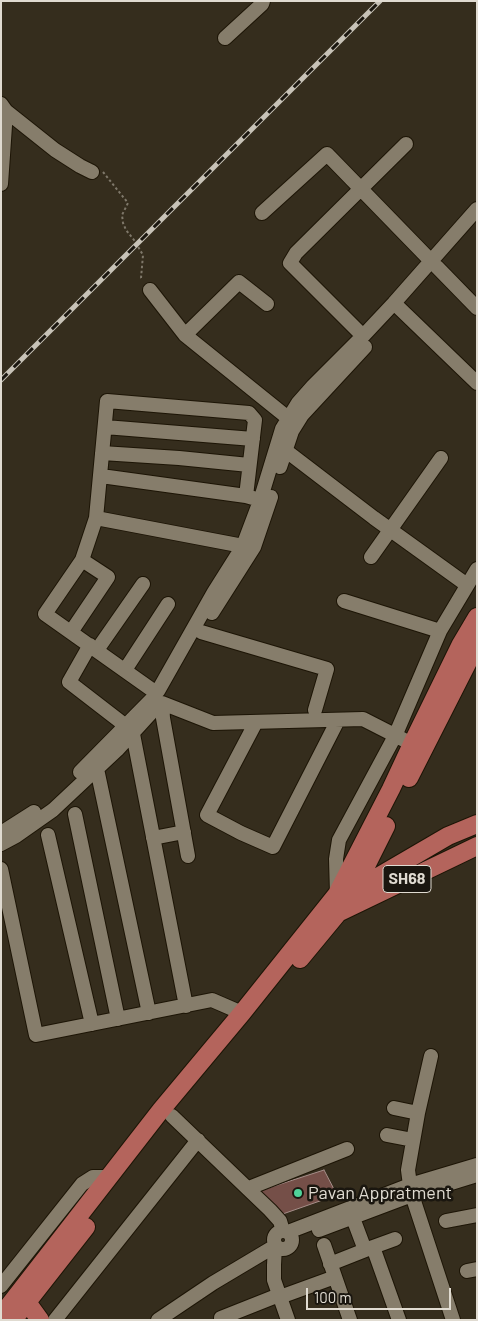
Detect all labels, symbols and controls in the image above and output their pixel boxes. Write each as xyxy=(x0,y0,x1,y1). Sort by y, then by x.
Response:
road number: SH68 xyxy=(383,866,431,892)
place label: Pavan Appratment xyxy=(308,1182,452,1204)
marker: Pavan Appratment xyxy=(292,1187,304,1199)
scale bar xyxy=(308,1278,453,1310)
text: 100 m xyxy=(314,1288,352,1306)

